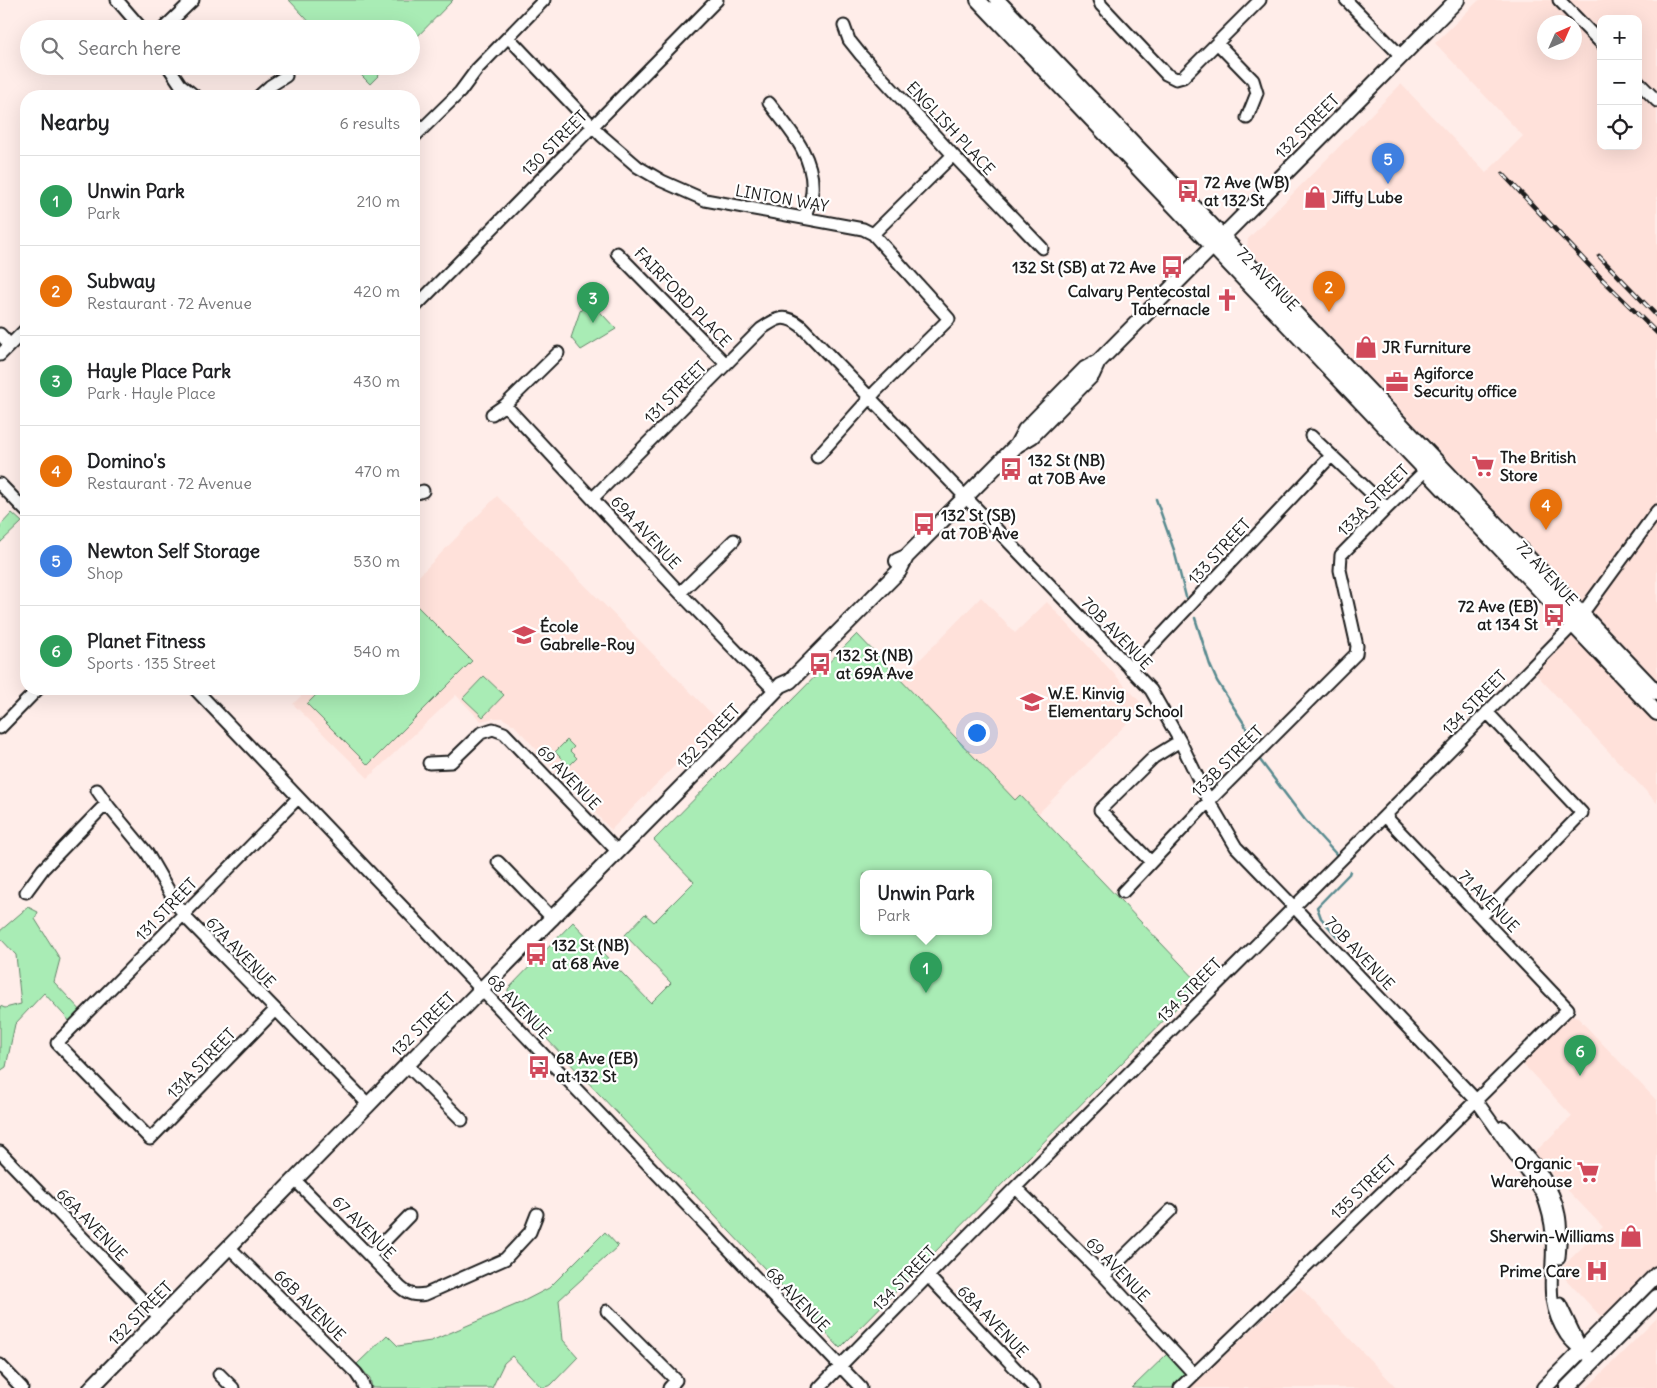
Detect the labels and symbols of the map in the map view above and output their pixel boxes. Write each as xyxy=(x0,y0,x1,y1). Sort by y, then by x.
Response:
north arrow xyxy=(1537,15,1582,60)
street label: ENGLISH PLACE xyxy=(903,77,999,179)
street label: 132 STREET xyxy=(1271,90,1343,162)
street label: 130 STREET xyxy=(517,106,591,180)
pin: 5 xyxy=(1372,143,1404,184)
place label: 72 Ave (WB) at 132 St xyxy=(1204,172,1289,210)
bus stop icon: 72 Ave (WB) at 132 St xyxy=(1175,178,1201,204)
street label: LINTON WAY xyxy=(734,180,830,216)
shop icon: Jiffy Lube xyxy=(1302,184,1328,210)
place label: Jiffy Lube xyxy=(1332,187,1403,208)
street label: FAIRFORD PLACE xyxy=(630,243,736,351)
street label: 72 AVENUE xyxy=(1233,243,1303,315)
bus stop icon: 132 St (SB) at 72 Ave xyxy=(1159,254,1185,280)
place label: 132 St (SB) at 72 Ave xyxy=(1012,257,1156,278)
pin: 2 xyxy=(1313,271,1345,312)
place label: Calvary Pentecostal Tabernacle xyxy=(1068,281,1210,319)
pin: 3 xyxy=(577,282,609,323)
church icon: Calvary Pentecostal Tabernacle xyxy=(1214,287,1240,313)
shop icon: JR Furniture xyxy=(1353,334,1379,360)
place label: JR Furniture xyxy=(1382,337,1471,357)
street label: 131 STREET xyxy=(640,357,710,427)
place label: Agiforce Security office xyxy=(1414,363,1517,402)
office icon: Agiforce Security office xyxy=(1384,369,1410,395)
place label: The British Store xyxy=(1500,447,1576,485)
place label: 132 St (NB) at 70B Ave xyxy=(1028,450,1106,488)
supermarket icon: The British Store xyxy=(1470,453,1496,479)
bus stop icon: 132 St (NB) at 70B Ave xyxy=(998,456,1024,482)
street label: 133A STREET xyxy=(1333,460,1413,540)
pin: 4 xyxy=(1530,489,1562,530)
street label: 69A AVENUE xyxy=(607,491,685,573)
place label: 132 St (SB) at 70B Ave xyxy=(941,505,1019,543)
bus stop icon: 132 St (SB) at 70B Ave xyxy=(911,511,937,537)
street label: 133 STREET xyxy=(1183,514,1255,588)
street label: 72 AVENUE xyxy=(1512,537,1582,609)
street label: 70B AVENUE xyxy=(1077,593,1157,673)
place label: 72 Ave (EB) at 134 St xyxy=(1458,596,1539,634)
bus stop icon: 72 Ave (EB) at 134 St xyxy=(1541,602,1567,628)
place label: École Gabrelle-Roy xyxy=(540,616,635,655)
school or university icon: École Gabrelle-Roy xyxy=(511,622,537,648)
place label: 132 St (NB) at 69A Ave xyxy=(836,645,914,683)
bus stop icon: 132 St (NB) at 69A Ave xyxy=(807,651,833,677)
street label: 134 STREET xyxy=(1438,666,1510,738)
place label: W.E. Kinvig Elementary School xyxy=(1048,683,1183,722)
school or university icon: W.E. Kinvig Elementary School xyxy=(1019,689,1045,715)
street label: 132 STREET xyxy=(672,699,744,773)
your location xyxy=(964,720,990,746)
street label: 133B STREET xyxy=(1187,721,1267,801)
street label: 69 AVENUE xyxy=(533,740,605,814)
street label: 71 AVENUE xyxy=(1455,866,1523,936)
street label: 131 STREET xyxy=(131,873,201,945)
street label: 67A AVENUE xyxy=(202,912,280,992)
street label: 70B AVENUE xyxy=(1321,912,1399,994)
place label: 132 St (NB) at 68 Ave xyxy=(552,935,629,973)
bus stop icon: 132 St (NB) at 68 Ave xyxy=(523,941,549,967)
pin: 1 xyxy=(910,952,942,993)
street label: 134 STREET xyxy=(1153,954,1225,1026)
street label: 68 AVENUE xyxy=(483,969,555,1043)
street label: 132 STREET xyxy=(387,988,459,1060)
street label: 131A STREET xyxy=(162,1024,240,1102)
pin: 6 xyxy=(1564,1035,1596,1076)
place label: 68 Ave (EB) at 132 St xyxy=(556,1048,638,1086)
bus stop icon: 68 Ave (EB) at 132 St xyxy=(526,1054,552,1080)
street label: 135 STREET xyxy=(1326,1151,1400,1223)
place label: Organic Warehouse xyxy=(1491,1153,1572,1191)
supermarket icon: Organic Warehouse xyxy=(1575,1159,1601,1185)
street label: 66A AVENUE xyxy=(52,1184,132,1264)
street label: 67 AVENUE xyxy=(328,1191,400,1263)
shop icon: Sherwin-Williams xyxy=(1618,1223,1644,1249)
place label: Sherwin-Williams xyxy=(1490,1226,1614,1246)
street label: 69 AVENUE xyxy=(1082,1232,1154,1306)
street label: 134 STREET xyxy=(868,1241,940,1315)
hospital icon: Prime Care xyxy=(1584,1258,1610,1284)
place label: Prime Care xyxy=(1500,1261,1580,1281)
street label: 68 AVENUE xyxy=(762,1262,834,1336)
street label: 66B AVENUE xyxy=(270,1265,350,1345)
street label: 132 STREET xyxy=(104,1277,176,1349)
street label: 68A AVENUE xyxy=(953,1281,1033,1361)

